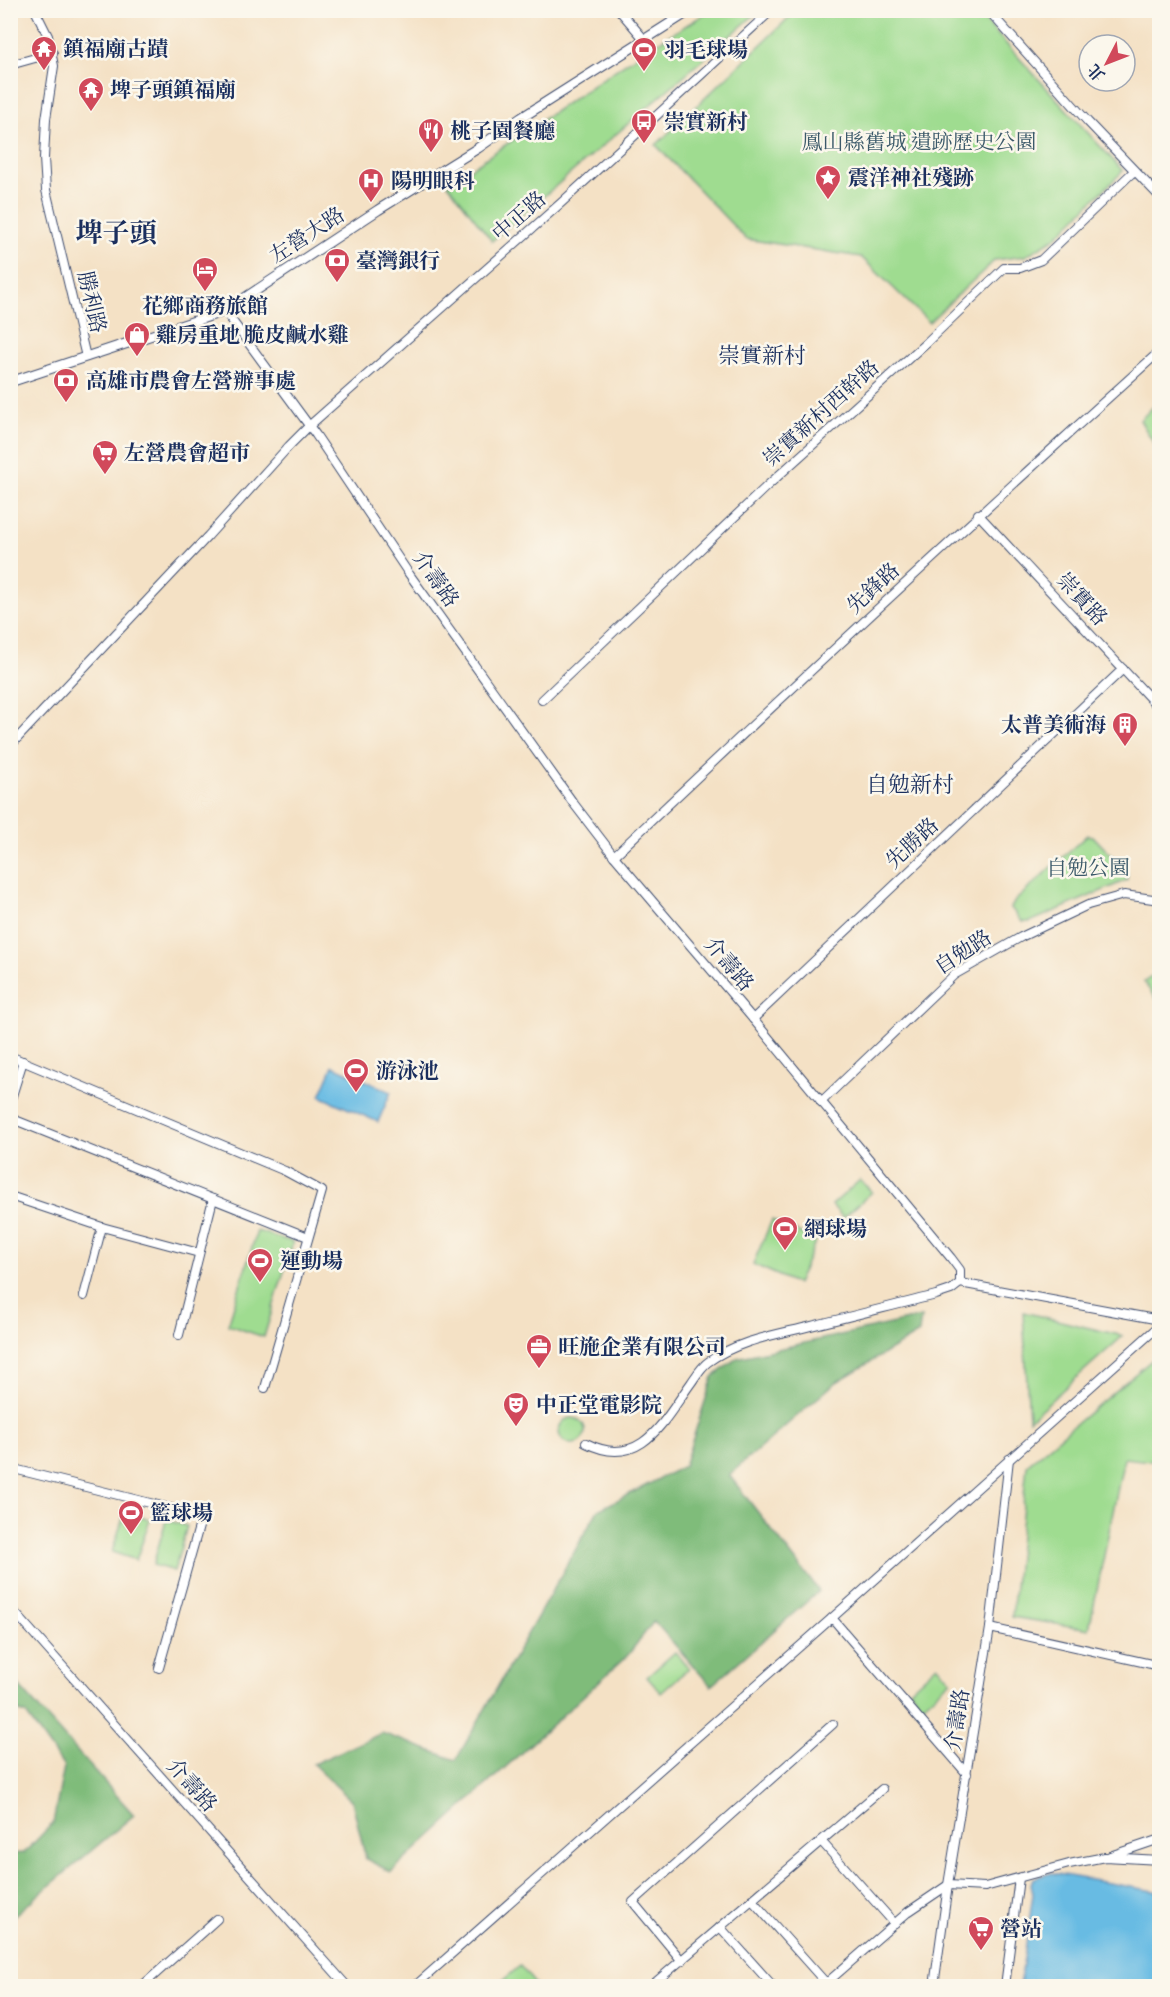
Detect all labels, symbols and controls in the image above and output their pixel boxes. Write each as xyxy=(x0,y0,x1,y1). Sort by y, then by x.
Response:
north arrow xyxy=(1077,33,1137,93)
temple icon: 鎮福廟古蹟 xyxy=(29,34,59,72)
place label: 鎮福廟古蹟 xyxy=(63,35,168,63)
sports icon: 羽毛球場 xyxy=(629,35,659,73)
place label: 羽毛球場 xyxy=(664,36,748,64)
text: 北 xyxy=(1083,59,1110,86)
temple icon: 埤子頭鎮福廟 xyxy=(76,75,106,113)
place label: 埤子頭鎮福廟 xyxy=(110,76,236,104)
bus stop icon: 崇實新村 xyxy=(629,107,659,145)
place label: 崇實新村 xyxy=(664,108,748,136)
restaurant icon: 桃子園餐廳 xyxy=(416,116,446,154)
place label: 桃子園餐廳 xyxy=(450,117,555,145)
park label: 鳳山縣舊城 遺跡歷史公園 xyxy=(801,128,1037,156)
place icon: 震洋神社殘跡 xyxy=(813,163,843,201)
place label: 震洋神社殘跡 xyxy=(848,164,974,192)
hospital icon: 陽明眼科 xyxy=(356,166,386,204)
place label: 陽明眼科 xyxy=(391,167,475,195)
street label: 中正路 xyxy=(486,185,552,247)
street label: 左營大路 xyxy=(264,200,350,270)
district label: 埤子頭 xyxy=(76,215,157,251)
bank icon: 臺灣銀行 xyxy=(322,246,352,284)
place label: 臺灣銀行 xyxy=(356,247,440,275)
hotel icon: 花鄉商務旅館 xyxy=(190,255,220,293)
street label: 勝利路 xyxy=(71,268,113,336)
place label: 花鄉商務旅館 xyxy=(142,292,268,320)
shop icon: 雞房重地 脆皮鹹水雞 xyxy=(122,320,152,358)
place label: 雞房重地 脆皮鹹水雞 xyxy=(156,321,349,349)
district label: 崇實新村 xyxy=(718,341,806,371)
street label: 崇實新村西幹路 xyxy=(757,353,885,473)
bank icon: 高雄市農會左營辦事處 xyxy=(51,366,81,404)
place label: 高雄市農會左營辦事處 xyxy=(86,367,296,395)
supermarket icon: 左營農會超市 xyxy=(90,438,120,476)
place label: 左營農會超市 xyxy=(124,439,250,467)
street label: 介壽路 xyxy=(406,545,466,613)
street label: 先鋒路 xyxy=(840,556,906,620)
street label: 崇實路 xyxy=(1050,566,1114,632)
building icon: 太普美術海 xyxy=(1110,710,1140,748)
place label: 太普美術海 xyxy=(1001,711,1106,739)
district label: 自勉新村 xyxy=(866,770,954,800)
street label: 先勝路 xyxy=(879,811,945,875)
park label: 自勉公園 xyxy=(1046,854,1130,882)
street label: 自勉路 xyxy=(929,923,997,981)
street label: 介壽路 xyxy=(698,931,760,997)
sports icon: 游泳池 xyxy=(341,1056,371,1094)
place label: 游泳池 xyxy=(376,1057,439,1085)
sports icon: 網球場 xyxy=(770,1214,800,1252)
place label: 網球場 xyxy=(804,1215,867,1243)
sports icon: 運動場 xyxy=(245,1246,275,1284)
place label: 運動場 xyxy=(280,1247,343,1275)
office icon: 旺施企業有限公司 xyxy=(524,1332,554,1370)
place label: 旺施企業有限公司 xyxy=(558,1333,726,1361)
theatre icon: 中正堂電影院 xyxy=(501,1390,531,1428)
place label: 中正堂電影院 xyxy=(536,1391,662,1419)
sports icon: 籃球場 xyxy=(116,1498,146,1536)
place label: 籃球場 xyxy=(150,1499,213,1527)
street label: 介壽路 xyxy=(938,1687,976,1753)
street label: 介壽路 xyxy=(161,1752,223,1818)
supermarket icon: 營站 xyxy=(966,1914,996,1952)
place label: 營站 xyxy=(1000,1915,1042,1943)

